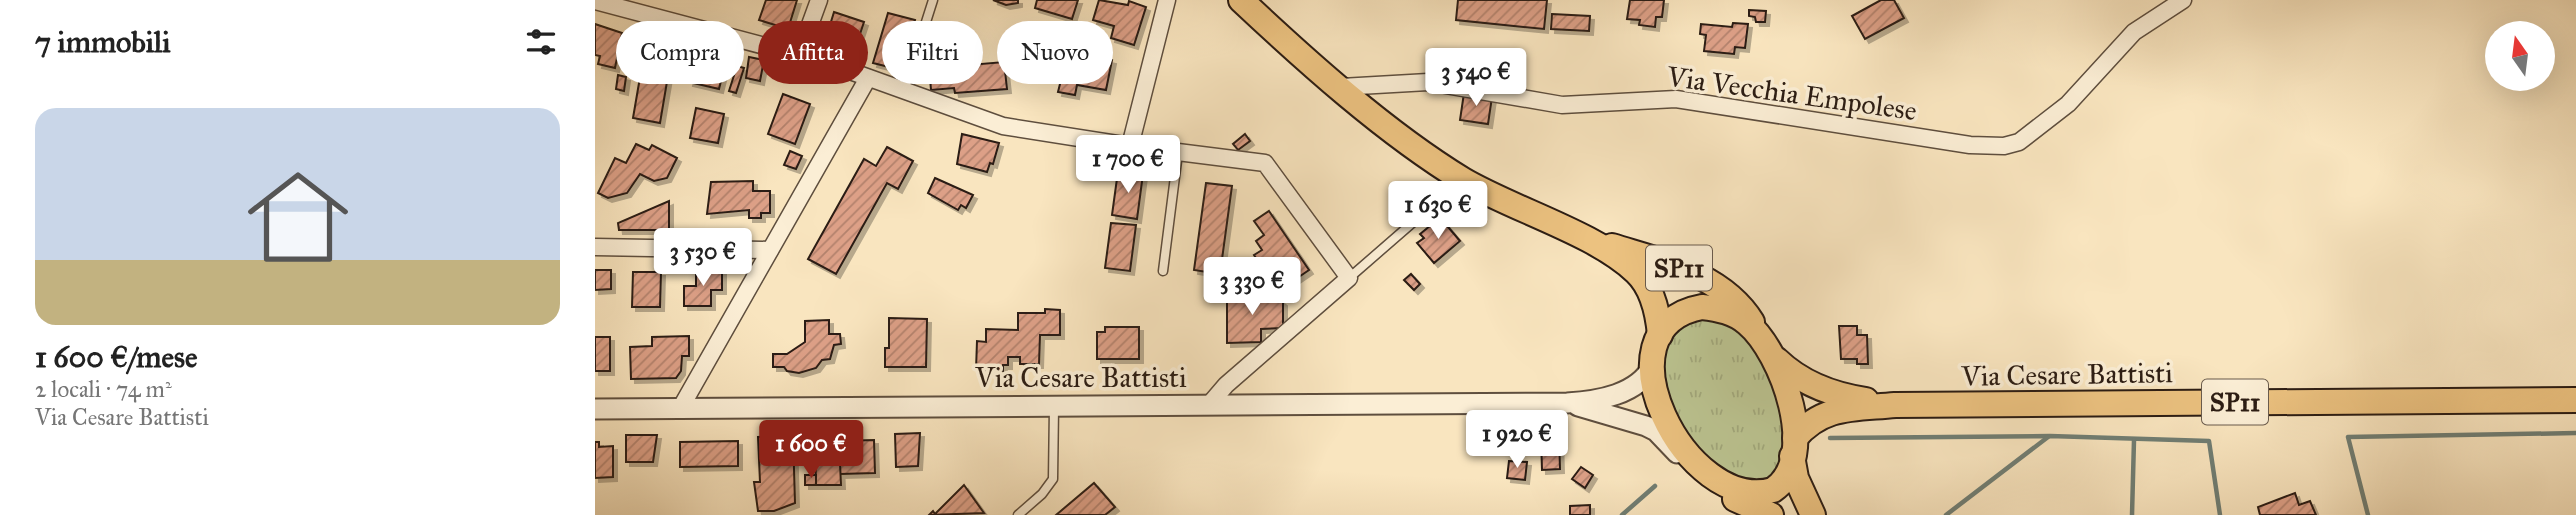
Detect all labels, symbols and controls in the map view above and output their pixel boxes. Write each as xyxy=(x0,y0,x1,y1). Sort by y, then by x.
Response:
chip: Compra xyxy=(616,21,744,84)
chip: Affitta xyxy=(758,21,868,84)
chip: Filtri xyxy=(882,21,983,84)
chip: Nuovo xyxy=(997,21,1113,84)
north arrow xyxy=(2485,21,2555,91)
map controls xyxy=(2485,21,2555,91)
icon: filters xyxy=(522,23,560,61)
text: 7 immobili xyxy=(35,24,170,60)
pin: 3 540 € xyxy=(1411,48,1541,108)
text: 3 540 € xyxy=(1441,57,1511,85)
street label: Via Vecchia Empolese xyxy=(1664,59,1919,128)
pin: 1 700 € xyxy=(1063,136,1193,195)
text: 1 700 € xyxy=(1092,144,1164,172)
icon: home xyxy=(235,154,361,280)
pin: 1 630 € xyxy=(1373,182,1503,241)
text: 1 630 € xyxy=(1404,190,1472,218)
pin: 3 530 € xyxy=(638,229,768,288)
text: 3 530 € xyxy=(670,237,736,265)
road number: SP11 xyxy=(1646,246,1712,290)
pin: 3 330 € xyxy=(1187,258,1317,317)
text: 3 330 € xyxy=(1220,266,1284,294)
text: 1 600 €/mese xyxy=(35,339,197,375)
street label: Via Cesare Battisti xyxy=(1960,355,2173,394)
street label: Via Cesare Battisti xyxy=(974,360,1187,395)
text: 2 locali · 74 m² xyxy=(35,375,172,403)
road number: SP11 xyxy=(2202,380,2268,424)
text: Via Cesare Battisti xyxy=(35,403,209,431)
pin: 1 920 € xyxy=(1452,410,1582,470)
text: 1 920 € xyxy=(1482,419,1552,447)
pin: 1 600 € xyxy=(746,420,876,480)
text: 1 600 € xyxy=(775,429,847,457)

